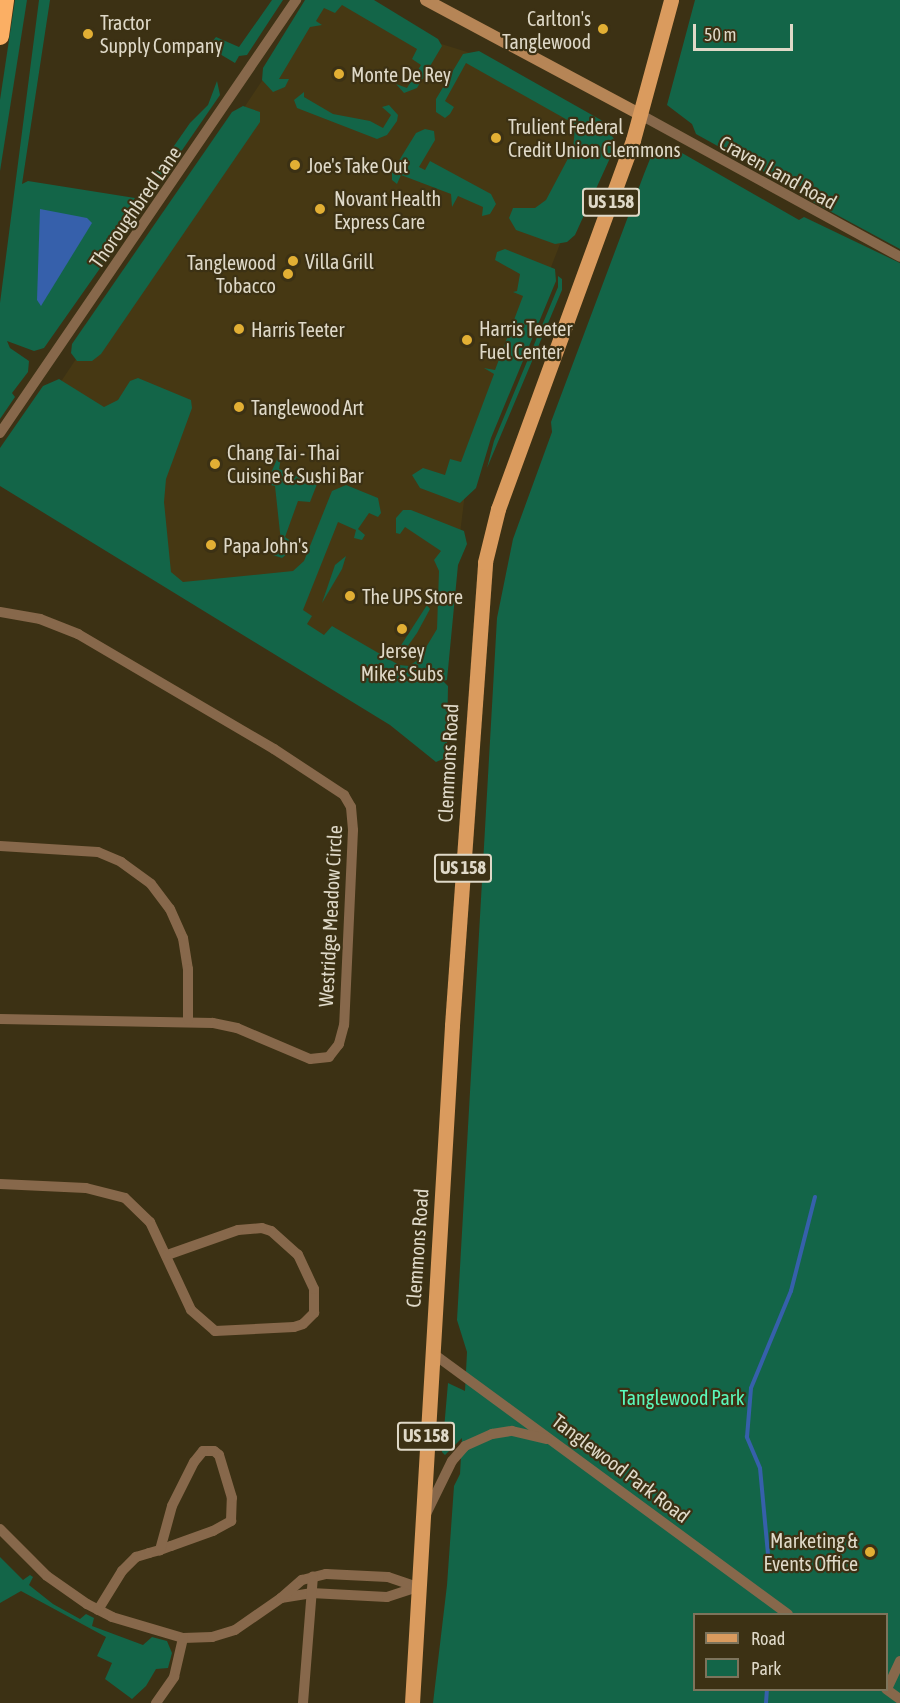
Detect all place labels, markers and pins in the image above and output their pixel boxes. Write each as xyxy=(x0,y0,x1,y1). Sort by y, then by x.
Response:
place label: Carlton's Tanglewood xyxy=(502,6,591,53)
place label: Tractor Supply Company xyxy=(100,11,223,58)
marker: Carlton's Tanglewood xyxy=(596,22,610,36)
marker: Tractor Supply Company xyxy=(81,27,95,41)
place label: Monte De Rey xyxy=(351,62,451,86)
marker: Monte De Rey xyxy=(332,67,346,81)
place label: Trulient Federal Credit Union Clemmons xyxy=(508,114,681,161)
marker: Trulient Federal Credit Union Clemmons xyxy=(489,131,503,145)
place label: Joe's Take Out xyxy=(307,153,408,177)
marker: Joe's Take Out xyxy=(288,158,302,172)
place label: Novant Health Express Care xyxy=(334,186,441,233)
marker: Novant Health Express Care xyxy=(311,200,329,218)
place label: Villa Grill xyxy=(305,249,374,273)
place label: Tanglewood Tobacco xyxy=(187,250,276,297)
marker: Villa Grill xyxy=(286,254,300,268)
marker: Tanglewood Tobacco xyxy=(281,267,295,281)
place label: Harris Teeter Fuel Center xyxy=(479,316,572,363)
place label: Harris Teeter xyxy=(251,317,344,341)
marker: Harris Teeter xyxy=(232,322,246,336)
marker: Harris Teeter Fuel Center xyxy=(460,333,474,347)
place label: Tanglewood Art xyxy=(251,395,364,419)
marker: Tanglewood Art xyxy=(232,400,246,414)
place label: Chang Tai - Thai Cuisine & Sushi Bar xyxy=(227,440,363,487)
marker: Chang Tai - Thai Cuisine & Sushi Bar xyxy=(208,457,222,471)
place label: Papa John's xyxy=(223,533,308,557)
marker: Papa John's xyxy=(204,538,218,552)
place label: The UPS Store xyxy=(362,584,463,608)
marker: The UPS Store xyxy=(343,589,357,603)
marker: Jersey Mike's Subs xyxy=(395,622,409,636)
place label: Jersey Mike's Subs xyxy=(361,638,443,685)
place label: Marketing & Events Office xyxy=(764,1528,858,1575)
marker: Marketing & Events Office xyxy=(863,1545,877,1559)

